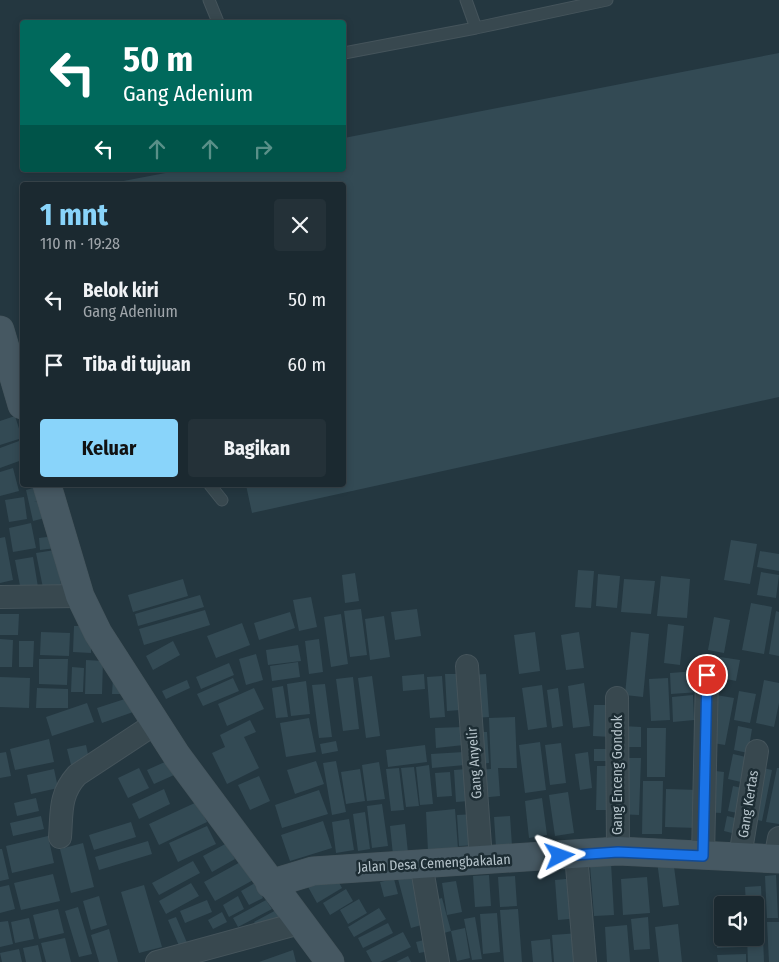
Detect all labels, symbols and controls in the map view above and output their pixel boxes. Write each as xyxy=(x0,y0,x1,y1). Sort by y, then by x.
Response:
text: 50 m xyxy=(123,38,193,80)
icon: left xyxy=(40,40,105,105)
text: Gang Adenium xyxy=(123,80,253,107)
icon: left xyxy=(90,135,118,163)
icon: ahead xyxy=(143,135,171,163)
icon: ahead xyxy=(196,135,224,163)
icon: right xyxy=(249,135,277,163)
text: 1 mnt xyxy=(40,197,108,233)
button: close xyxy=(274,199,326,251)
text: 110 m · 19:28 xyxy=(40,234,120,253)
text: Belok kiri xyxy=(83,279,159,302)
icon: left xyxy=(40,286,68,314)
text: 50 m xyxy=(288,288,326,311)
text: Gang Adenium xyxy=(83,302,178,321)
icon: arrive xyxy=(40,351,68,379)
text: Tiba di tujuan xyxy=(83,353,191,376)
text: 60 m xyxy=(288,353,326,376)
button: Keluar xyxy=(40,419,178,477)
button: Bagikan xyxy=(188,419,326,477)
pin xyxy=(686,654,728,696)
icon: arrive xyxy=(693,661,721,689)
street label: Gang Enceng Gondok xyxy=(609,715,626,835)
street label: Gang Anyelir xyxy=(464,726,485,799)
street label: Gang Kertas xyxy=(735,769,762,839)
position arrow xyxy=(533,829,585,881)
street label: Jalan Desa Cemengbakalan xyxy=(357,851,511,876)
map controls xyxy=(714,896,764,946)
button: sound xyxy=(714,896,764,946)

